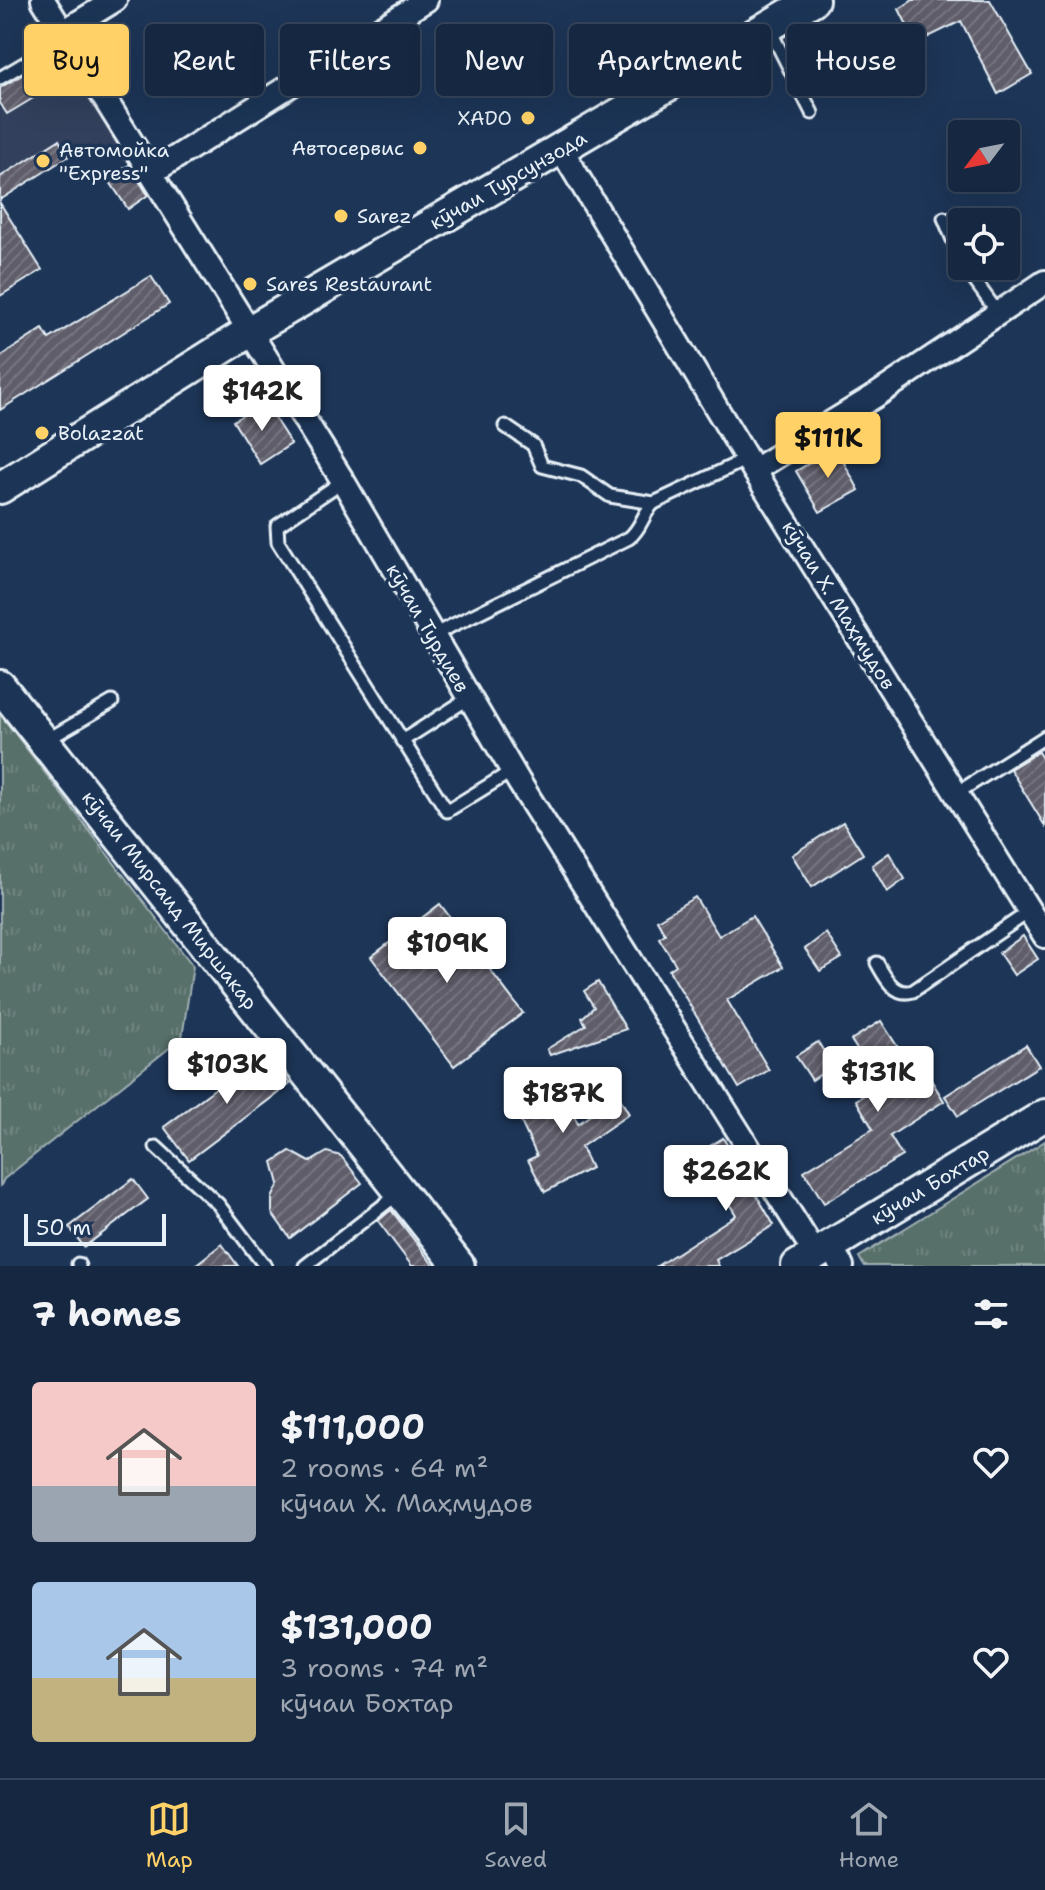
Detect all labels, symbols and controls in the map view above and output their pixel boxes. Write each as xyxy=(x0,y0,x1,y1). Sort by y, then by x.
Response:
chip: Buy xyxy=(24,24,129,96)
chip: Rent xyxy=(145,24,264,96)
chip: Filters xyxy=(280,24,420,96)
chip: New xyxy=(436,24,553,96)
chip: Apartment xyxy=(569,24,771,96)
chip: House xyxy=(787,24,925,96)
place label: XADO xyxy=(458,105,512,131)
marker: XADO xyxy=(519,109,537,127)
north arrow xyxy=(948,120,1020,192)
map controls xyxy=(948,120,1020,280)
street label: кӯчаи Турсунзода xyxy=(425,124,592,236)
place label: Автосервис xyxy=(291,135,404,161)
place label: Автомойка "Express" xyxy=(59,137,170,186)
marker: Автосервис xyxy=(411,139,429,157)
marker: Автомойка "Express" xyxy=(34,152,52,170)
place label: Sarez xyxy=(357,203,411,229)
marker: Sarez xyxy=(332,207,350,225)
button: locate xyxy=(948,208,1020,280)
place label: Sares Restaurant xyxy=(266,271,432,297)
marker: Sares Restaurant xyxy=(241,275,259,293)
pin: $142K xyxy=(206,365,318,433)
text: $142K xyxy=(222,373,302,408)
pin: $111K xyxy=(772,412,884,480)
place label: Bolazzat xyxy=(58,420,144,446)
text: $111K xyxy=(794,420,862,455)
marker: Bolazzat xyxy=(33,424,51,442)
street label: кӯчаи Х. Маҳмудов xyxy=(776,516,902,694)
street label: кӯчаи Турдиев xyxy=(381,559,475,697)
street label: кӯчаи Мирсаид Миршакар xyxy=(76,785,264,1015)
pin: $109K xyxy=(391,917,503,985)
text: $109K xyxy=(406,925,488,960)
pin: $103K xyxy=(171,1038,283,1106)
text: $103K xyxy=(186,1046,268,1081)
pin: $131K xyxy=(822,1046,934,1114)
text: $131K xyxy=(841,1054,915,1089)
pin: $187K xyxy=(507,1067,619,1135)
text: $187K xyxy=(522,1075,604,1110)
street label: кӯчаи Бохтар xyxy=(866,1139,994,1231)
pin: $262K xyxy=(670,1145,782,1213)
text: $262K xyxy=(682,1153,770,1188)
scale bar xyxy=(24,1210,166,1246)
text: 50 m xyxy=(36,1213,91,1242)
text: 7 homes xyxy=(32,1291,181,1337)
icon: filters xyxy=(969,1292,1013,1336)
text: $111,000 xyxy=(280,1404,425,1450)
icon: home xyxy=(96,1414,192,1510)
icon: heart xyxy=(969,1440,1013,1484)
text: 2 rooms · 64 m² xyxy=(280,1450,488,1485)
text: кӯчаи Х. Маҳмудов xyxy=(280,1485,533,1520)
text: $131,000 xyxy=(280,1604,433,1650)
icon: home xyxy=(96,1614,192,1710)
icon: heart xyxy=(969,1640,1013,1684)
text: 3 rooms · 74 m² xyxy=(280,1650,488,1685)
text: кӯчаи Бохтар xyxy=(280,1685,454,1720)
tab: Map xyxy=(146,1797,193,1874)
tab: Saved xyxy=(485,1797,547,1874)
tab: Home xyxy=(839,1797,899,1874)

